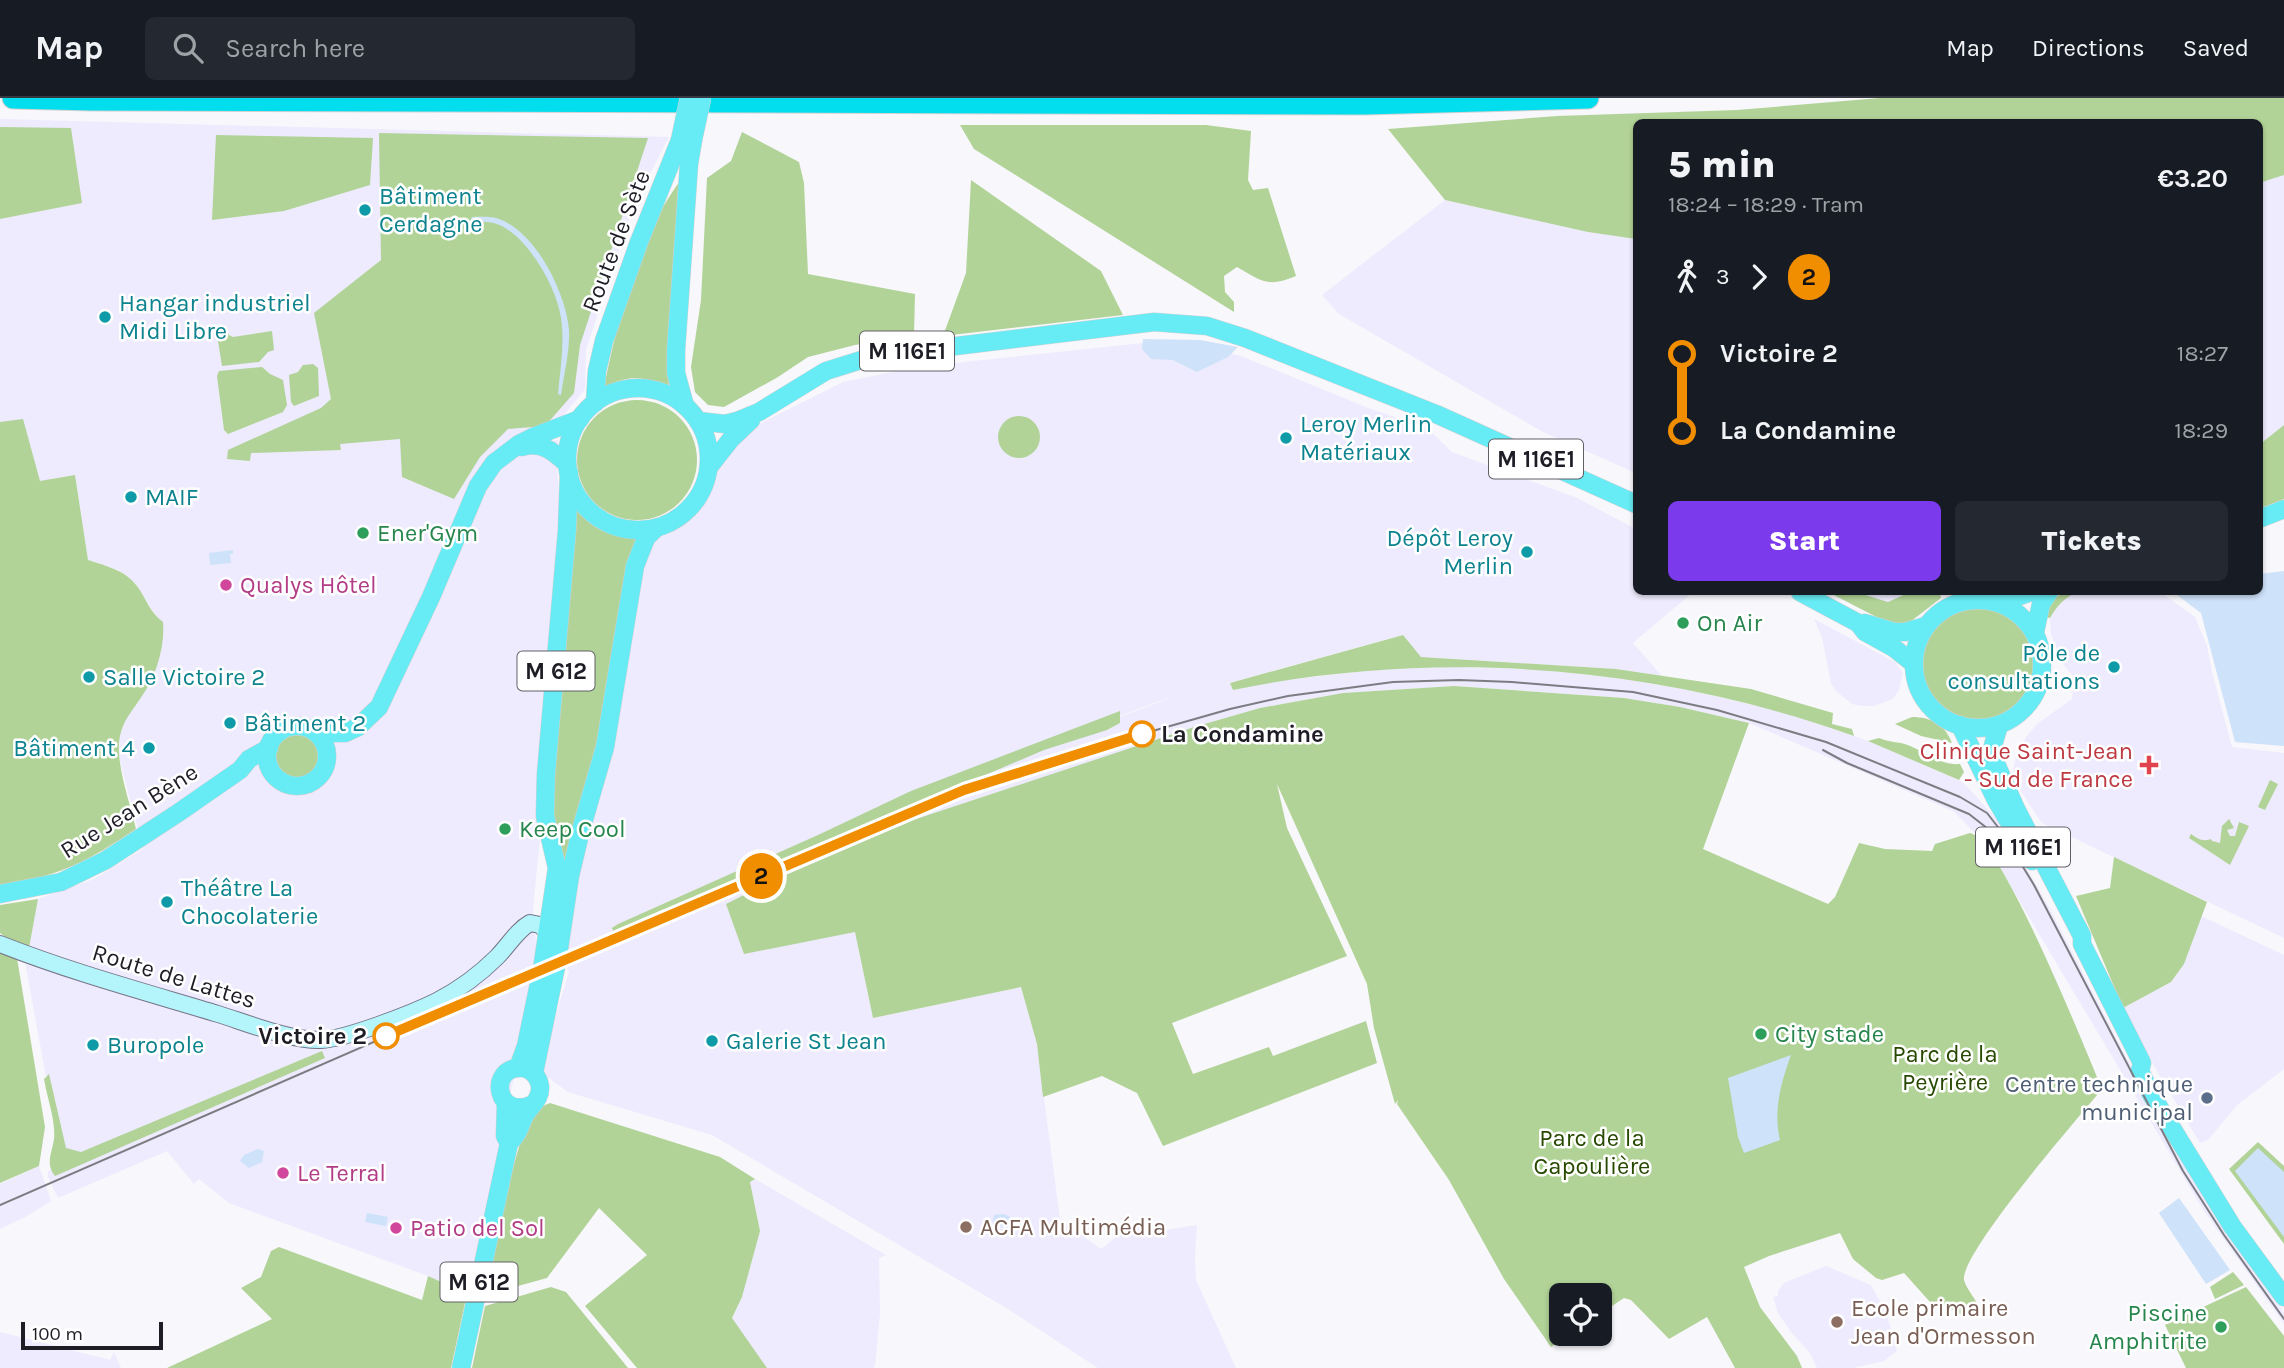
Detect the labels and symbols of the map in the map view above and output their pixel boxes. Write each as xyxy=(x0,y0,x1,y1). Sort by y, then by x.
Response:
street label: Route de Sète xyxy=(576,166,656,316)
place label: Bâtiment Cerdagne xyxy=(379,182,483,238)
marker: Bâtiment Cerdagne xyxy=(357,202,373,218)
place label: Hangar industriel Midi Libre xyxy=(119,289,311,345)
marker: Hangar industriel Midi Libre xyxy=(97,309,113,325)
road number: M 116E1 xyxy=(860,332,954,370)
place label: Leroy Merlin Matériaux xyxy=(1300,410,1432,466)
marker: Leroy Merlin Matériaux xyxy=(1278,430,1294,446)
road number: M 116E1 xyxy=(1489,440,1583,478)
place label: MAIF xyxy=(145,483,198,511)
marker: MAIF xyxy=(123,489,139,505)
place label: Ener'Gym xyxy=(377,519,478,547)
place label: Dépôt Leroy Merlin xyxy=(1386,524,1513,580)
marker: Ener'Gym xyxy=(355,525,371,541)
marker: Dépôt Leroy Merlin xyxy=(1519,544,1535,560)
place label: Qualys Hôtel xyxy=(240,571,377,599)
marker: Qualys Hôtel xyxy=(218,577,234,593)
place label: On Air xyxy=(1697,609,1763,637)
marker: On Air xyxy=(1675,615,1691,631)
place label: Pôle de consultations xyxy=(1948,639,2100,695)
road number: M 612 xyxy=(518,652,594,691)
marker: Pôle de consultations xyxy=(2106,659,2122,675)
place label: Salle Victoire 2 xyxy=(103,663,265,691)
marker: Salle Victoire 2 xyxy=(81,669,97,685)
place label: Bâtiment 2 xyxy=(244,709,366,737)
marker: Bâtiment 2 xyxy=(222,715,238,731)
place label: La Condamine xyxy=(1161,720,1324,748)
marker: La Condamine xyxy=(1129,721,1155,747)
place label: Bâtiment 4 xyxy=(13,734,135,762)
place label: Clinique Saint-Jean - Sud de France xyxy=(1920,737,2133,793)
marker: Bâtiment 4 xyxy=(141,740,157,756)
marker: Clinique Saint-Jean - Sud de France xyxy=(2139,755,2159,775)
street label: Rue Jean Bène xyxy=(55,758,203,864)
place label: Keep Cool xyxy=(519,815,626,843)
marker: Keep Cool xyxy=(497,821,513,837)
road number: M 116E1 xyxy=(1976,828,2070,866)
line badge: 2 xyxy=(738,853,784,899)
place label: Théâtre La Chocolaterie xyxy=(181,874,318,930)
marker: Théâtre La Chocolaterie xyxy=(159,894,175,910)
street label: Route de Lattes xyxy=(89,938,259,1014)
place label: City stade xyxy=(1775,1020,1884,1048)
place label: Victoire 2 xyxy=(258,1022,367,1050)
marker: Victoire 2 xyxy=(373,1023,399,1049)
marker: City stade xyxy=(1753,1026,1769,1042)
place label: Galerie St Jean xyxy=(726,1027,887,1055)
place label: Buropole xyxy=(107,1031,204,1059)
marker: Galerie St Jean xyxy=(704,1033,720,1049)
marker: Buropole xyxy=(85,1037,101,1053)
park label: Parc de la Peyrière xyxy=(1892,1040,1998,1096)
place label: Centre technique municipal xyxy=(2005,1070,2193,1126)
marker: Centre technique municipal xyxy=(2199,1090,2215,1106)
park label: Parc de la Capoulière xyxy=(1534,1124,1650,1180)
place label: Le Terral xyxy=(297,1159,386,1187)
marker: Le Terral xyxy=(275,1165,291,1181)
place label: ACFA Multimédia xyxy=(980,1213,1166,1241)
place label: Patio del Sol xyxy=(410,1214,545,1242)
marker: ACFA Multimédia xyxy=(958,1219,974,1235)
marker: Patio del Sol xyxy=(388,1220,404,1236)
road number: M 612 xyxy=(440,1262,518,1302)
place label: Ecole primaire Jean d'Ormesson xyxy=(1851,1294,2036,1350)
place label: Piscine Amphitrite xyxy=(2089,1299,2207,1355)
marker: Ecole primaire Jean d'Ormesson xyxy=(1829,1314,1845,1330)
scale bar xyxy=(21,1319,163,1351)
marker: Piscine Amphitrite xyxy=(2213,1319,2229,1335)

